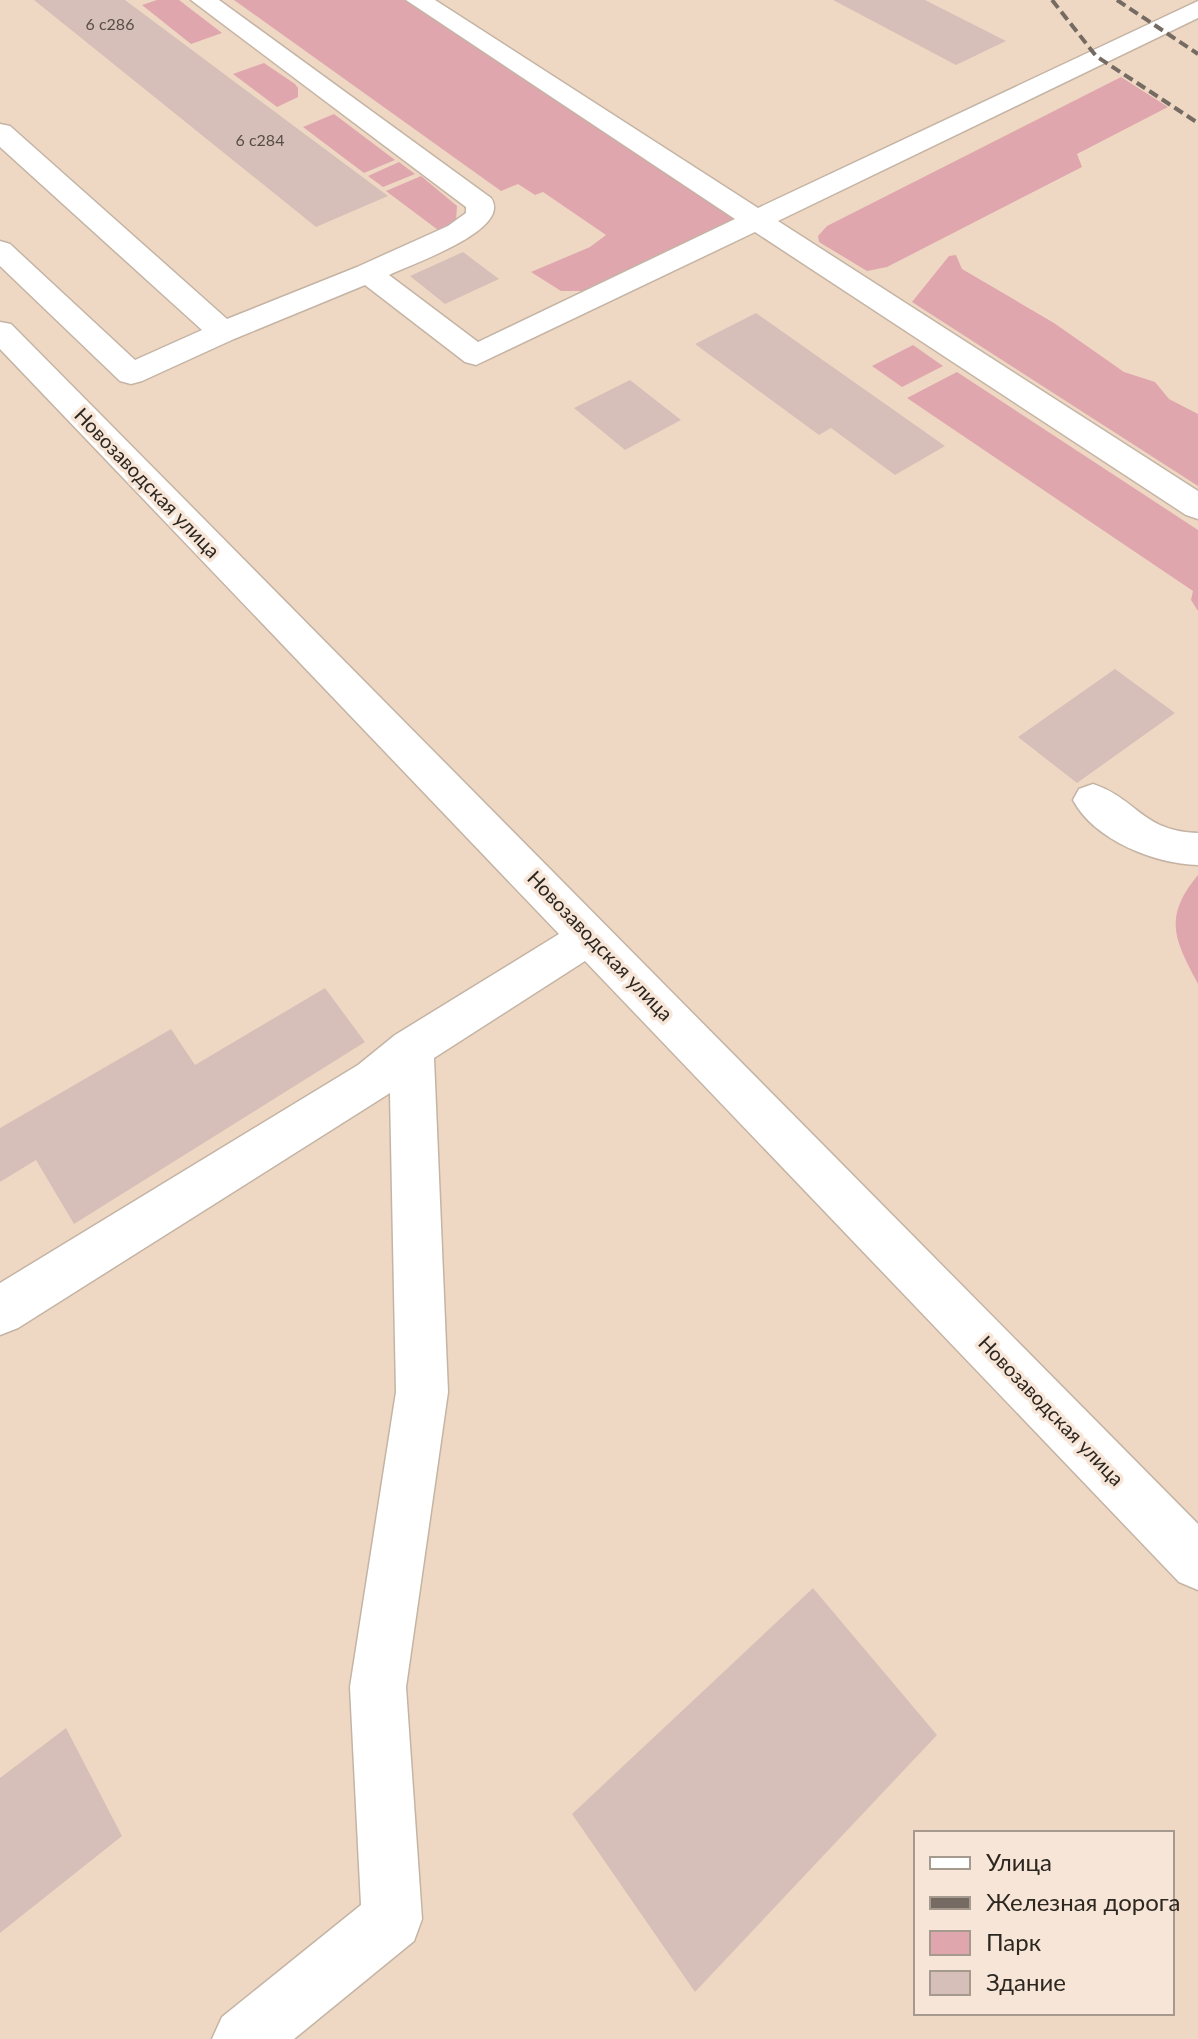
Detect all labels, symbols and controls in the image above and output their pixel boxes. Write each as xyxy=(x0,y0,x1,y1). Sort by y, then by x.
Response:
house number: 6 с286 xyxy=(86,14,134,33)
house number: 6 с284 xyxy=(236,130,284,149)
street label: Новозаводская улица xyxy=(70,402,225,562)
street label: Новозаводская улица xyxy=(523,865,678,1025)
street label: Новозаводская улица xyxy=(974,1330,1129,1490)
legend xyxy=(914,1831,1174,2015)
text: Улица xyxy=(986,1847,1052,1876)
text: Железная дорога xyxy=(986,1887,1181,1916)
text: Парк xyxy=(986,1927,1042,1956)
text: Здание xyxy=(986,1967,1066,1996)

